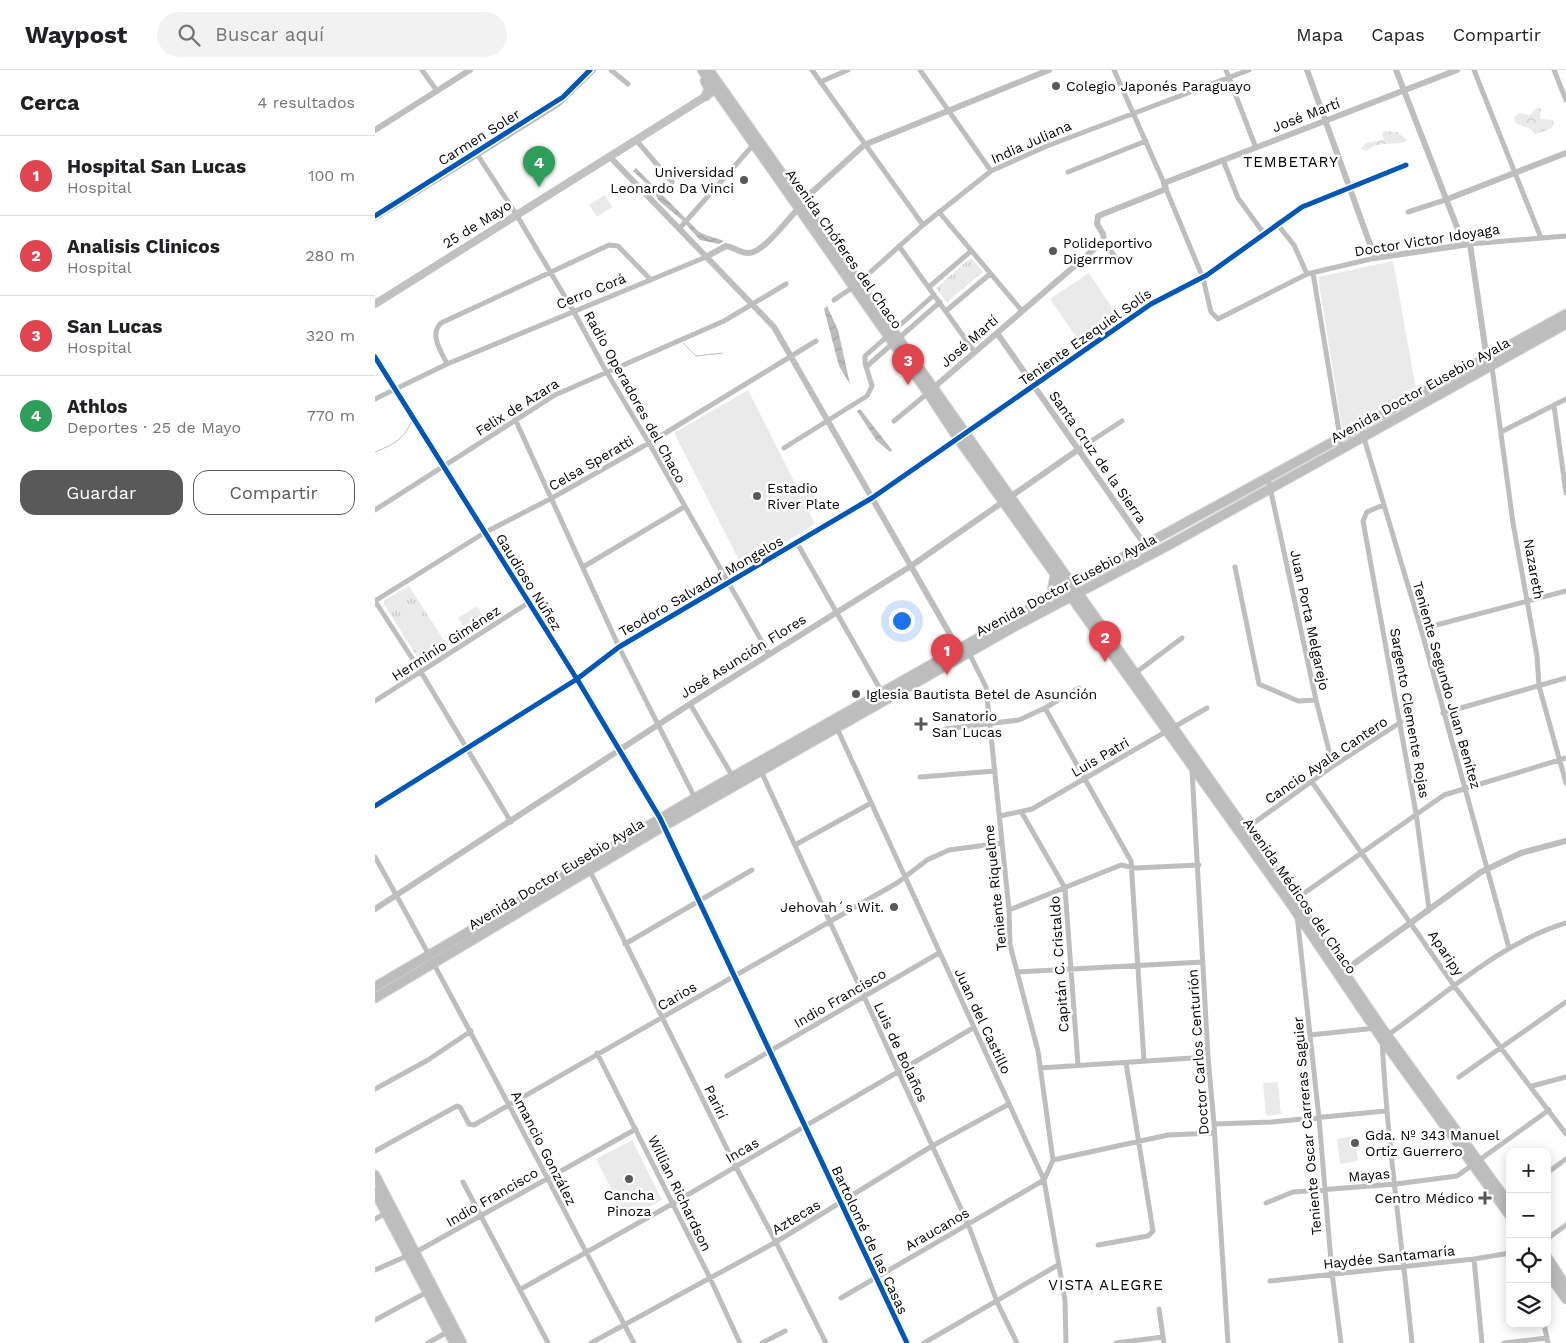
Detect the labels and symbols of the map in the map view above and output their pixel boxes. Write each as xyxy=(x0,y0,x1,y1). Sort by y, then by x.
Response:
place label: Colegio Japonés Paraguayo xyxy=(1066,78,1251,94)
marker: Colegio Japonés Paraguayo xyxy=(1050,80,1062,92)
street label: José Martí xyxy=(1270,95,1342,135)
street label: Carmen Soler xyxy=(435,105,523,169)
street label: India Juliana xyxy=(988,117,1074,167)
pin: 4 xyxy=(523,146,555,187)
district label: TEMBETARY xyxy=(1243,153,1339,171)
place label: Universidad Leonardo Da Vinci xyxy=(610,164,734,196)
street label: Avenida Chóferes del Chaco xyxy=(783,166,905,332)
marker: Universidad Leonardo Da Vinci xyxy=(738,174,750,186)
street label: 25 de Mayo xyxy=(440,197,514,251)
street label: Doctor Victor Idoyaga xyxy=(1353,221,1501,259)
place label: Polideportivo Digerrmov xyxy=(1063,235,1152,267)
marker: Polideportivo Digerrmov xyxy=(1047,245,1059,257)
street label: Cerro Corá xyxy=(554,270,628,312)
street label: Teniente Ezequiel Solís xyxy=(1016,285,1154,389)
street label: Radio Operadores del Chaco xyxy=(581,308,689,486)
street label: José Martí xyxy=(937,311,1001,370)
street label: Avenida Doctor Eusebio Ayala xyxy=(1328,334,1512,446)
pin: 3 xyxy=(892,344,924,385)
street label: Felix de Azara xyxy=(472,375,562,439)
street label: Santa Cruz de la Sierra xyxy=(1046,388,1150,526)
street label: Celsa Speratti xyxy=(546,432,636,494)
place label: Estadio River Plate xyxy=(767,480,840,512)
marker: Estadio River Plate xyxy=(751,490,763,502)
street label: Avenida Doctor Eusebio Ayala xyxy=(973,530,1159,640)
street label: Gaudioso Núñez xyxy=(493,531,565,633)
street label: Teodoro Salvador Mongelos xyxy=(616,532,786,640)
street label: Nazareth xyxy=(1521,537,1547,601)
street label: Juan Porta Melgarejo xyxy=(1287,548,1333,692)
street label: Teniente Segundo Juan Benítez xyxy=(1410,579,1484,791)
street label: Herminio Giménez xyxy=(389,602,503,684)
your location xyxy=(889,608,915,634)
street label: José Asunción Flores xyxy=(677,611,809,701)
pin: 2 xyxy=(1089,621,1121,662)
street label: Sargento Clemente Rojas xyxy=(1387,627,1433,799)
pin: 1 xyxy=(931,634,963,675)
place label: Iglesia Bautista Betel de Asunción xyxy=(866,686,1097,702)
marker: Iglesia Bautista Betel de Asunción xyxy=(850,688,862,700)
place label: Sanatorio San Lucas xyxy=(932,708,1002,740)
street label: Cancio Ayala Cantero xyxy=(1262,713,1390,807)
marker: Sanatorio San Lucas xyxy=(914,717,928,731)
street label: Luis Patri xyxy=(1068,734,1132,780)
street label: Avenida Doctor Eusebio Ayala xyxy=(465,815,647,933)
street label: Avenida Médicos del Chaco xyxy=(1240,815,1360,977)
street label: Teniente Riquelme xyxy=(980,824,1010,952)
street label: Capitán C. Cristaldo xyxy=(1046,895,1072,1033)
place label: Jehovah´s Wit. xyxy=(780,899,884,915)
marker: Jehovah´s Wit. xyxy=(888,901,900,913)
street label: Aparipy xyxy=(1425,927,1467,979)
street label: Indio Francisco xyxy=(791,965,889,1031)
street label: Juan del Castillo xyxy=(952,966,1014,1076)
street label: Doctor Carlos Centurión xyxy=(1184,969,1212,1135)
street label: Carios xyxy=(654,978,700,1014)
street label: Luis de Bolaños xyxy=(871,999,931,1105)
street label: Teniente Oscar Carreras Saguier xyxy=(1289,1016,1325,1236)
street label: Parirí xyxy=(701,1083,731,1122)
street label: Amancio González xyxy=(508,1088,580,1208)
place label: Gda. Nº 343 Manuel Ortiz Guerrero xyxy=(1365,1127,1500,1159)
street label: Willian Richardson xyxy=(645,1132,715,1254)
street label: Incas xyxy=(722,1134,762,1166)
marker: Gda. Nº 343 Manuel Ortiz Guerrero xyxy=(1349,1137,1361,1149)
street label: Bartolomé de las Casas xyxy=(829,1163,911,1317)
street label: Indio Francisco xyxy=(443,1164,541,1230)
street label: Mayas xyxy=(1348,1165,1390,1185)
marker: Cancha Pinoza xyxy=(623,1173,635,1185)
place label: Cancha Pinoza xyxy=(604,1187,654,1219)
place label: Centro Médico xyxy=(1375,1190,1474,1206)
marker: Centro Médico xyxy=(1478,1191,1492,1205)
street label: Aztecas xyxy=(769,1196,823,1238)
street label: Araucanos xyxy=(902,1204,972,1254)
street label: Haydée Santamaría xyxy=(1322,1242,1456,1272)
district label: VISTA ALEGRE xyxy=(1048,1276,1164,1294)

